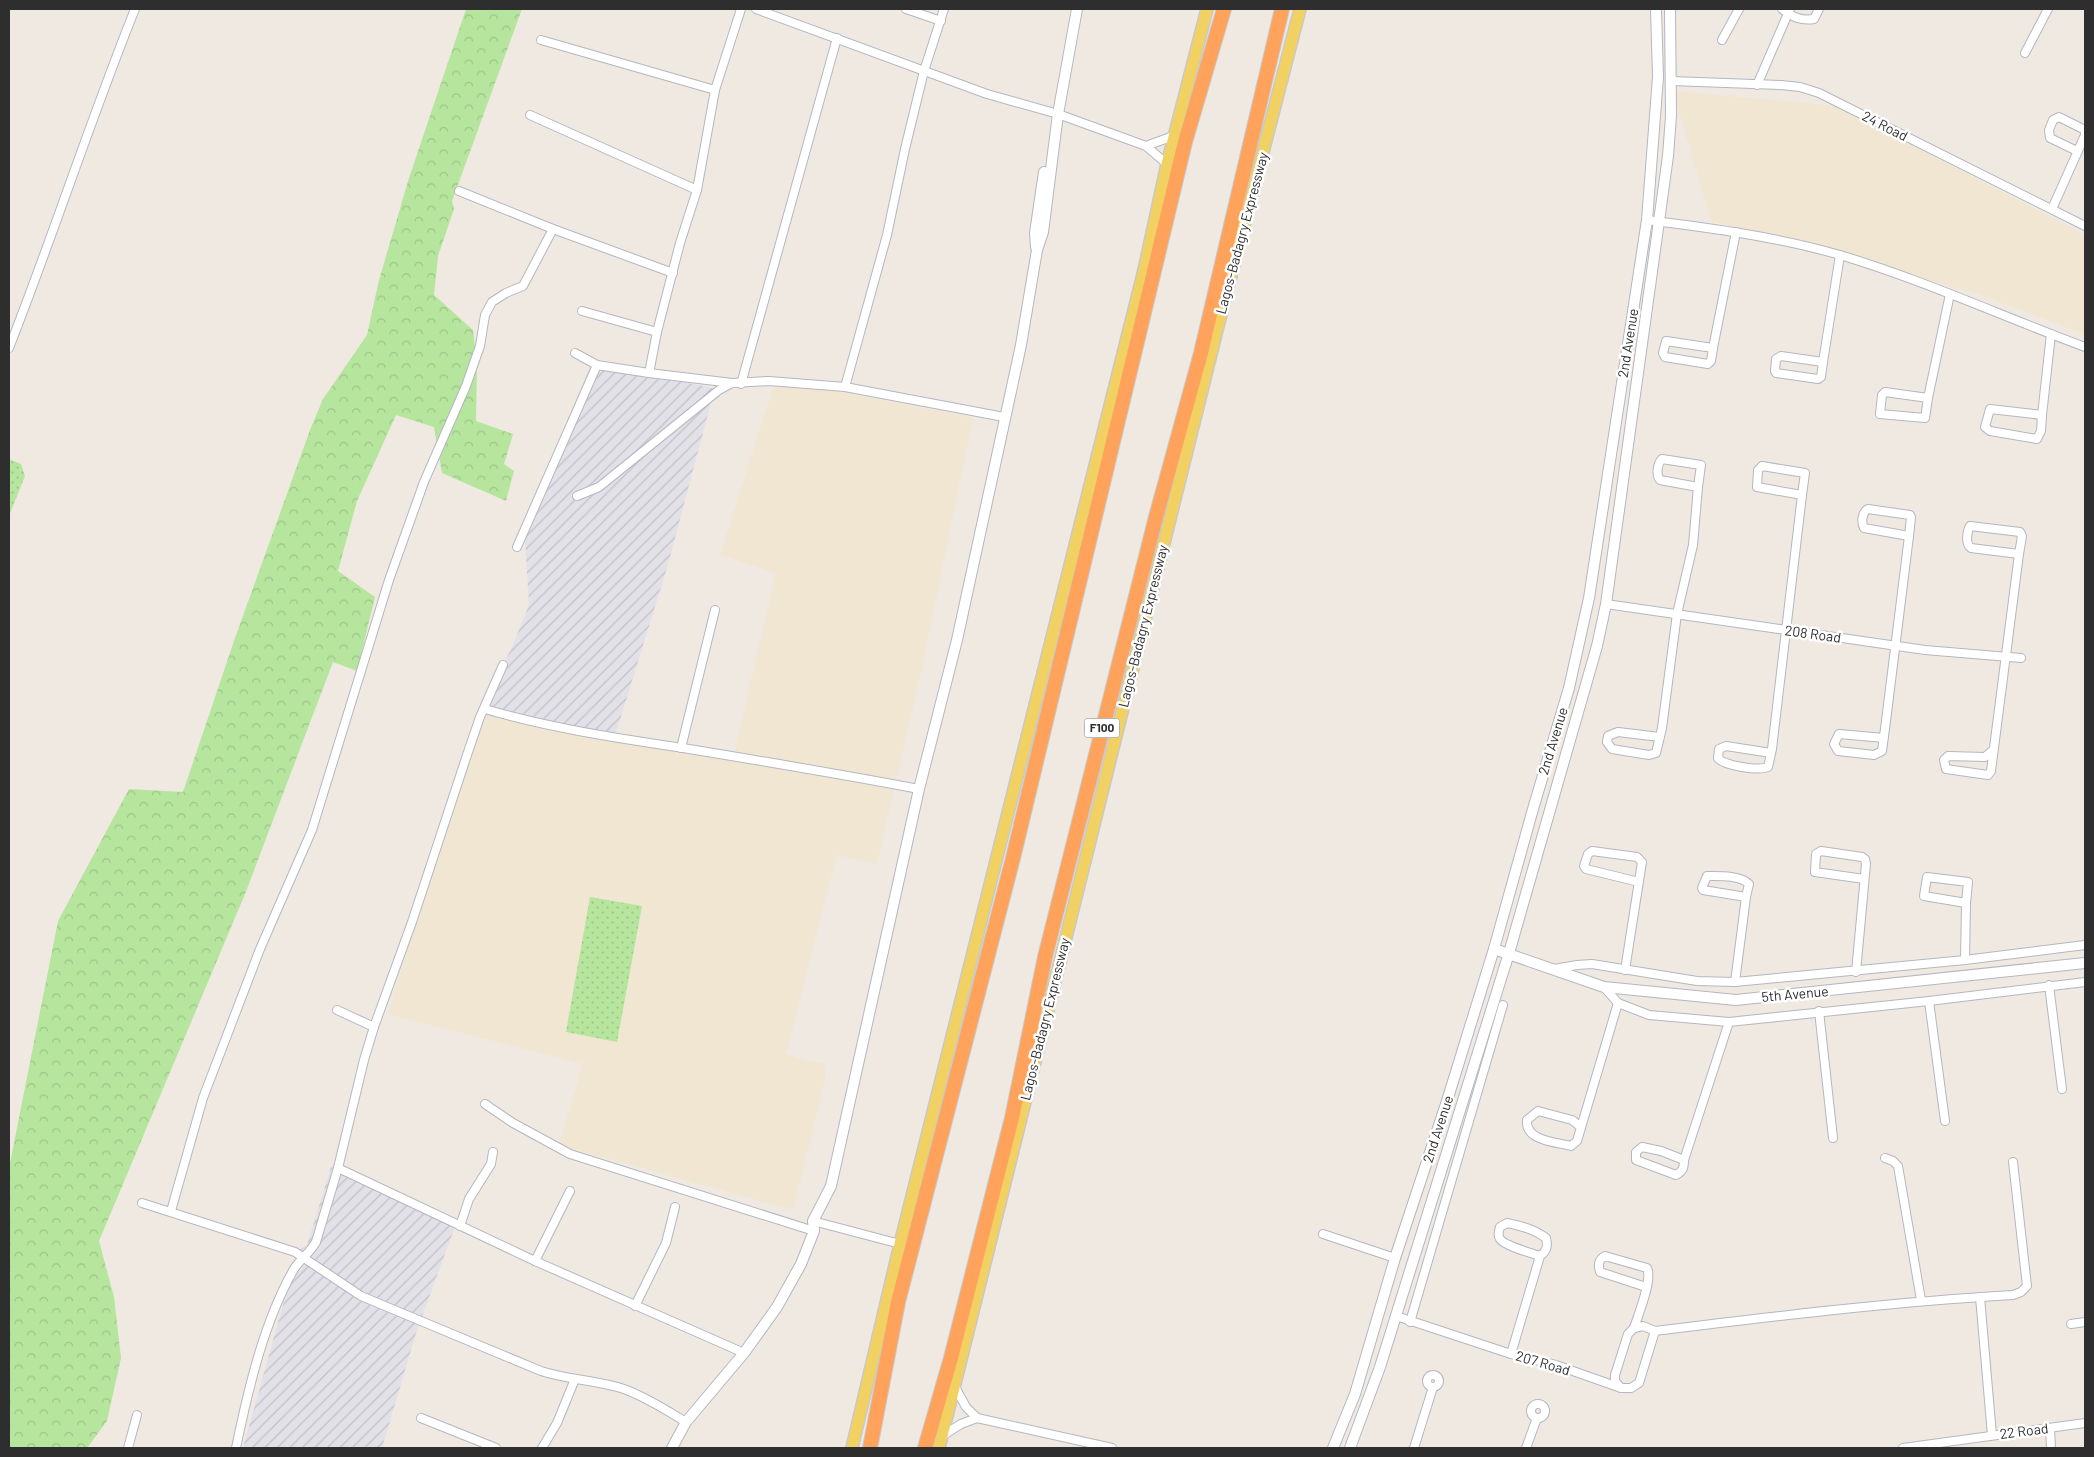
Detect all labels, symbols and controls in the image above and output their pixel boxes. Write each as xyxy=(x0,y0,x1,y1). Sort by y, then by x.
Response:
street label: 24 Road xyxy=(1860,107,1911,144)
street label: Lagos-Badagry Expressway xyxy=(1212,150,1271,316)
street label: 2nd Avenue xyxy=(1614,307,1641,379)
street label: Lagos-Badagry Expressway xyxy=(1114,542,1171,709)
street label: 208 Road xyxy=(1784,621,1842,646)
street label: 2nd Avenue xyxy=(1534,705,1571,777)
road number: F100 xyxy=(1084,718,1120,738)
street label: Lagos-Badagry Expressway xyxy=(1016,935,1073,1102)
street label: 5th Avenue xyxy=(1761,982,1829,1005)
street label: 2nd Avenue xyxy=(1419,1093,1456,1165)
street label: 207 Road xyxy=(1514,1347,1572,1378)
street label: 22 Road xyxy=(1999,1419,2049,1442)

